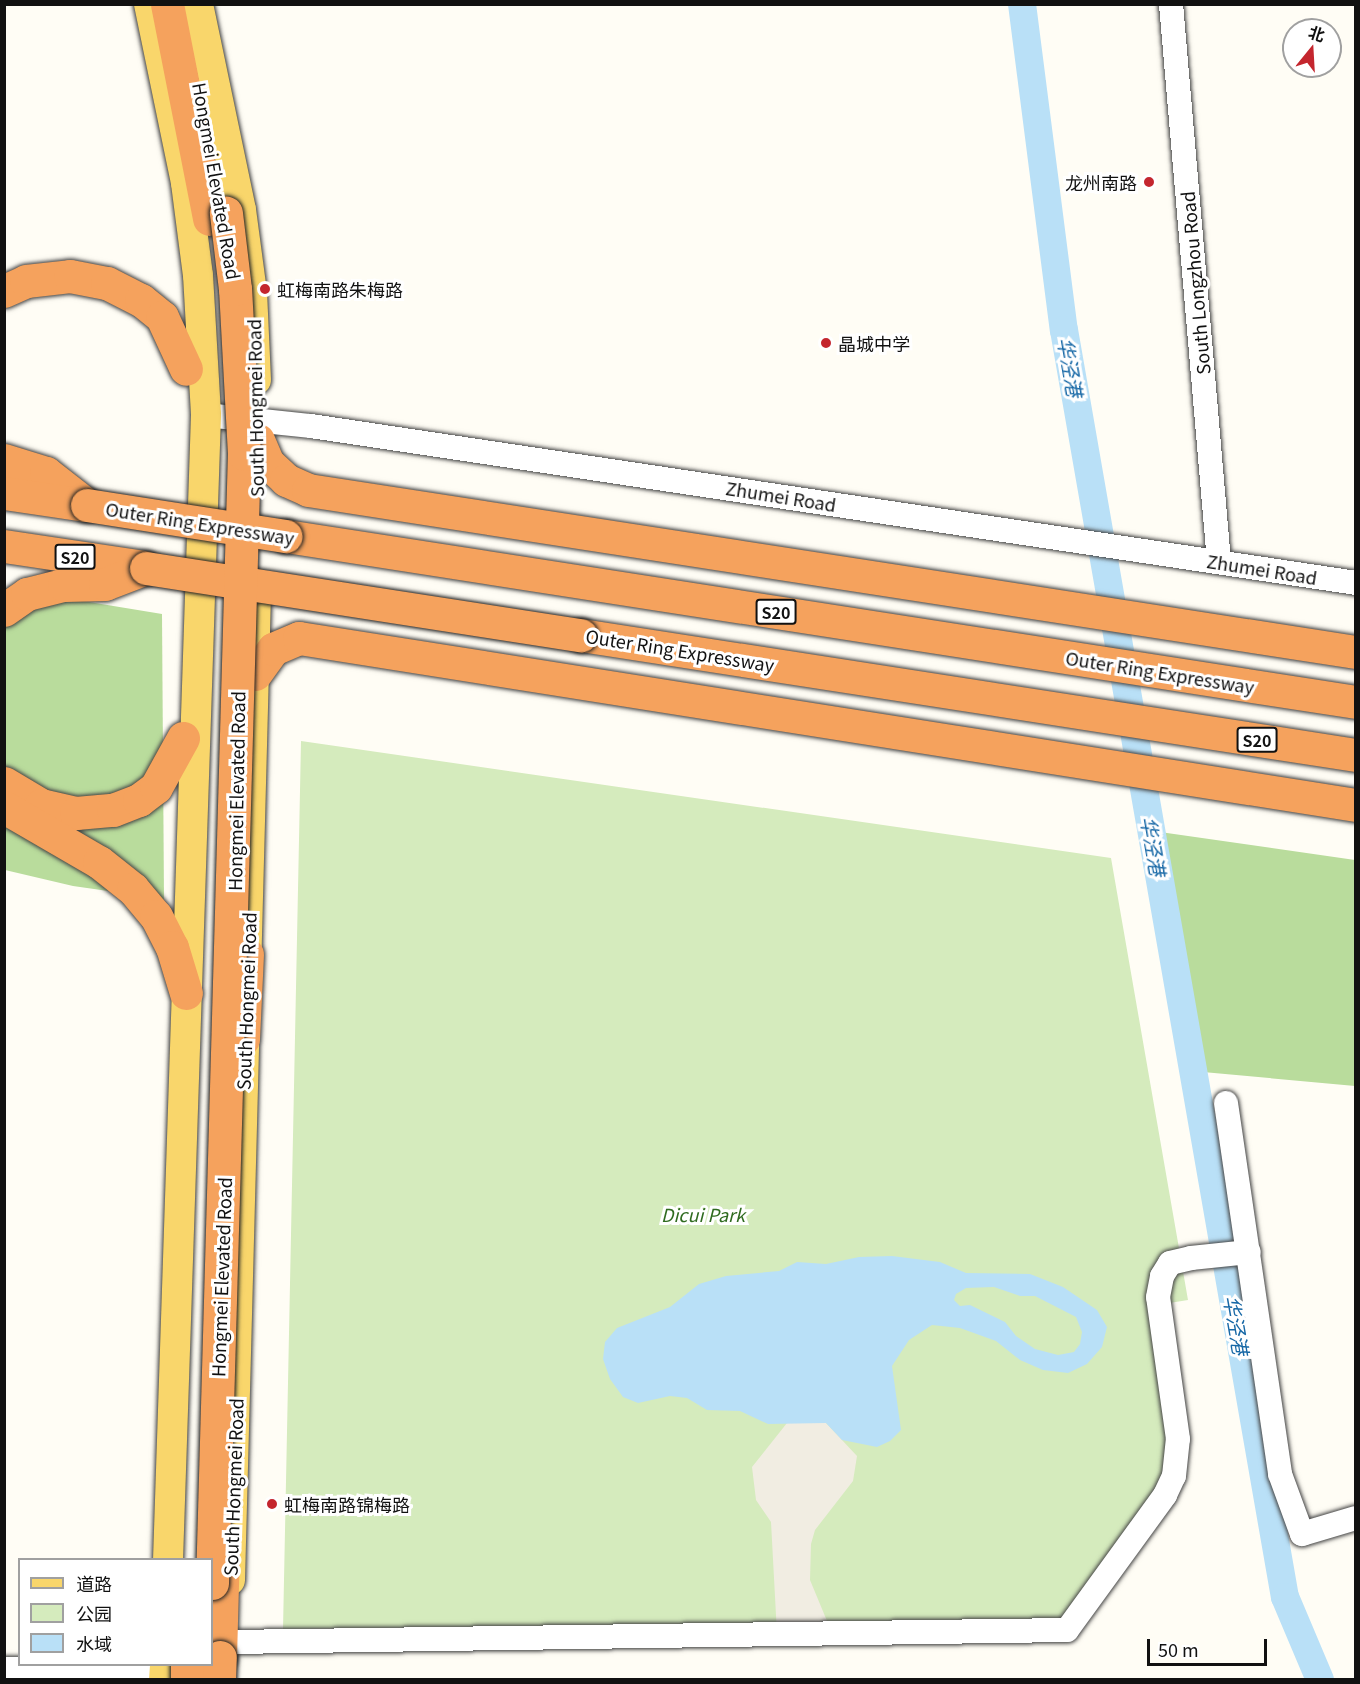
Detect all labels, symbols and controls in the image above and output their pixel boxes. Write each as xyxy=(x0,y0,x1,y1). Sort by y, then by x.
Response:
north arrow xyxy=(1282,18,1342,78)
text: 北 xyxy=(1306,19,1328,47)
street label: Hongmei Elevated Road xyxy=(189,81,245,281)
place label: 龙州南路 xyxy=(1065,171,1137,193)
marker: 龙州南路 xyxy=(1142,175,1156,189)
street label: South Longzhou Road xyxy=(1176,190,1214,376)
place label: 虹梅南路朱梅路 xyxy=(277,278,403,300)
marker: 虹梅南路朱梅路 xyxy=(258,282,272,296)
street label: South Hongmei Road xyxy=(243,319,267,497)
place label: 晶城中学 xyxy=(838,332,910,354)
water label: 华泾港 xyxy=(1054,335,1088,399)
marker: 晶城中学 xyxy=(819,336,833,350)
street label: Zhumei Road xyxy=(724,477,838,515)
street label: Outer Ring Expressway xyxy=(104,497,296,549)
road number: S20 xyxy=(54,544,96,570)
street label: Zhumei Road xyxy=(1205,550,1319,588)
road number: S20 xyxy=(755,599,797,625)
street label: Outer Ring Expressway xyxy=(584,624,776,676)
street label: Outer Ring Expressway xyxy=(1064,646,1256,698)
street label: Hongmei Elevated Road xyxy=(223,691,249,891)
road number: S20 xyxy=(1236,727,1278,753)
water label: 华泾港 xyxy=(1137,814,1171,878)
street label: South Hongmei Road xyxy=(232,912,260,1090)
street label: Hongmei Elevated Road xyxy=(207,1177,235,1377)
park label: Dicui Park xyxy=(661,1203,745,1225)
water label: 华泾港 xyxy=(1220,1293,1254,1357)
street label: South Hongmei Road xyxy=(219,1398,247,1576)
place label: 虹梅南路锦梅路 xyxy=(284,1493,410,1515)
marker: 虹梅南路锦梅路 xyxy=(265,1497,279,1511)
legend xyxy=(18,1558,213,1666)
text: 道路 xyxy=(76,1570,112,1596)
text: 公园 xyxy=(76,1600,112,1626)
scale bar xyxy=(1150,1627,1270,1665)
text: 水域 xyxy=(76,1630,112,1656)
text: 50 m xyxy=(1158,1636,1199,1662)

